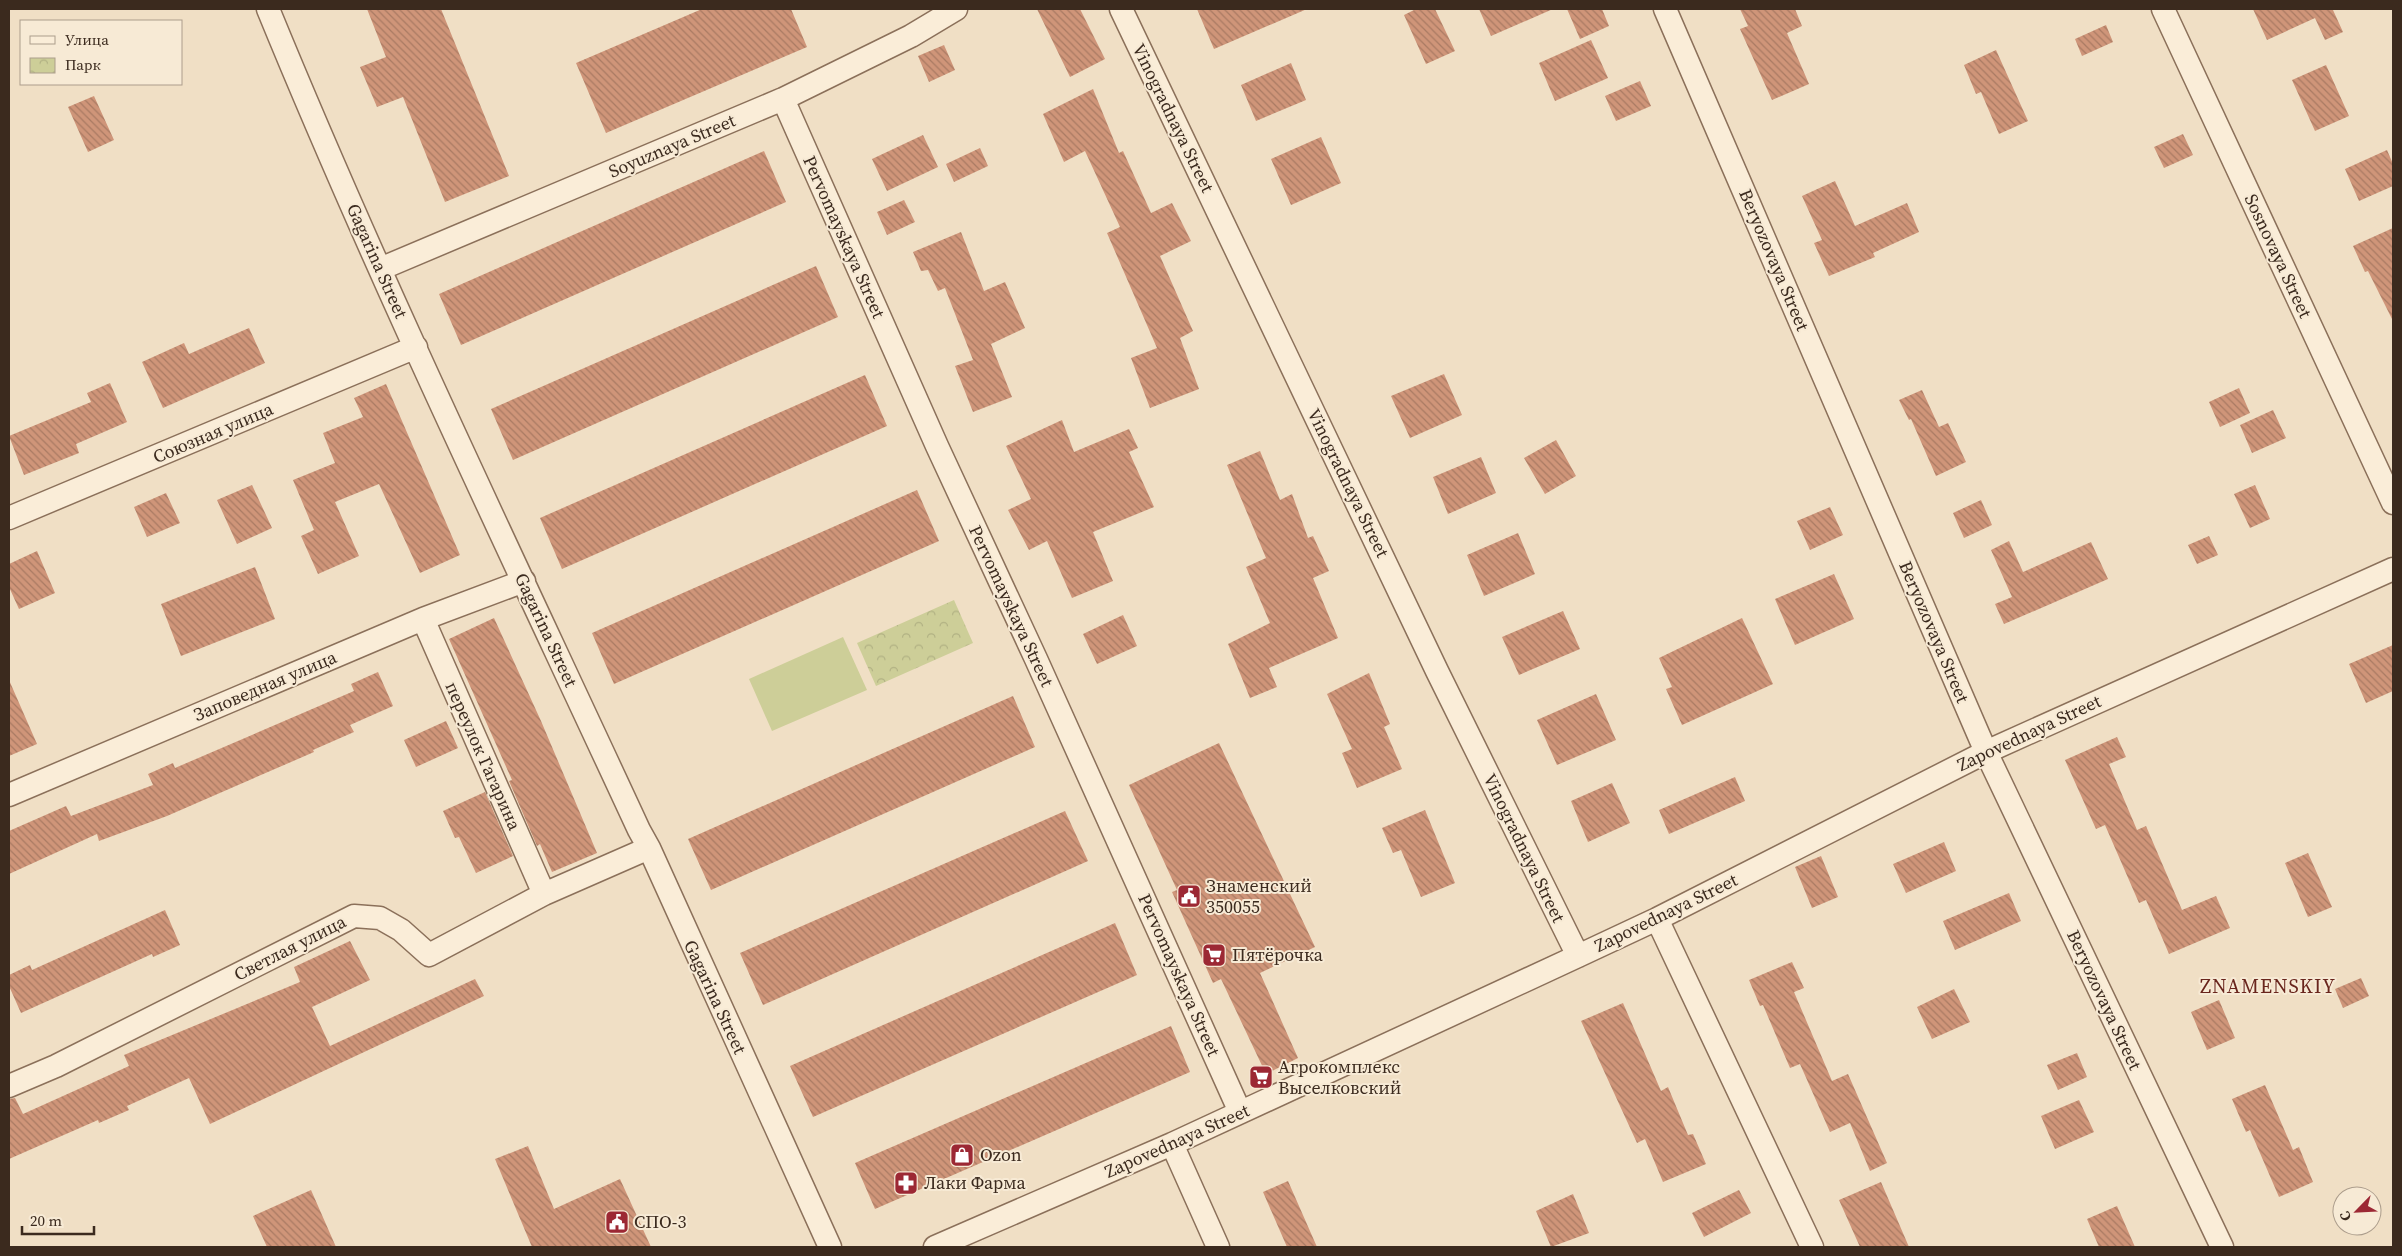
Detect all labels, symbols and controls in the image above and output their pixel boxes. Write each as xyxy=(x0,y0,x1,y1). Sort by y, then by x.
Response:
legend xyxy=(20,20,182,85)
text: Улица xyxy=(65,29,109,50)
street label: Vinogradnaya Street xyxy=(1127,39,1220,196)
text: Парк xyxy=(65,54,101,75)
street label: Soyuznaya Street xyxy=(605,107,739,184)
street label: Pervomayskaya Street xyxy=(797,152,892,322)
street label: Beryozovaya Street xyxy=(1733,185,1816,335)
street label: Sosnovaya Street xyxy=(2239,190,2318,322)
street label: Gagarina Street xyxy=(341,199,414,322)
street label: Союзная улица xyxy=(149,396,278,469)
street label: Vinogradnaya Street xyxy=(1302,404,1395,561)
street label: Pervomayskaya Street xyxy=(963,521,1060,691)
street label: Beryozovaya Street xyxy=(1893,557,1976,707)
street label: Gagarina Street xyxy=(509,569,584,691)
street label: Заповедная улица xyxy=(189,644,341,727)
street label: переулок Гагарина xyxy=(439,678,528,835)
street label: Zapovednaya Street xyxy=(1953,688,2105,777)
street label: Vinogradnaya Street xyxy=(1478,769,1571,926)
street label: Zapovednaya Street xyxy=(1590,867,1741,958)
place label: Знаменский 350055 xyxy=(1206,873,1312,919)
public building icon: Знаменский 350055 xyxy=(1176,883,1202,909)
street label: Pervomayskaya Street xyxy=(1132,890,1227,1060)
street label: Светлая улица xyxy=(229,908,351,987)
street label: Beryozovaya Street xyxy=(2061,926,2148,1074)
street label: Gagarina Street xyxy=(678,936,753,1058)
supermarket icon: Пятёрочка xyxy=(1201,942,1227,968)
place label: Пятёрочка xyxy=(1232,942,1324,967)
district label: ZNAMENSKIY xyxy=(2200,972,2336,1000)
place label: Агрокомплекс Выселковский xyxy=(1278,1054,1401,1100)
supermarket icon: Агрокомплекс Выселковский xyxy=(1248,1064,1274,1090)
street label: Zapovednaya Street xyxy=(1100,1097,1253,1184)
shop icon: Ozon xyxy=(949,1142,975,1168)
place label: Ozon xyxy=(980,1142,1022,1167)
pharmacy icon: Лаки Фарма xyxy=(893,1170,919,1196)
place label: Лаки Фарма xyxy=(924,1170,1027,1195)
north arrow xyxy=(2332,1186,2382,1236)
scale bar xyxy=(22,1204,95,1236)
text: С xyxy=(2334,1208,2356,1224)
public building icon: СПО-3 xyxy=(604,1209,630,1235)
place label: СПО-3 xyxy=(634,1209,686,1234)
text: 20 m xyxy=(30,1210,62,1231)

